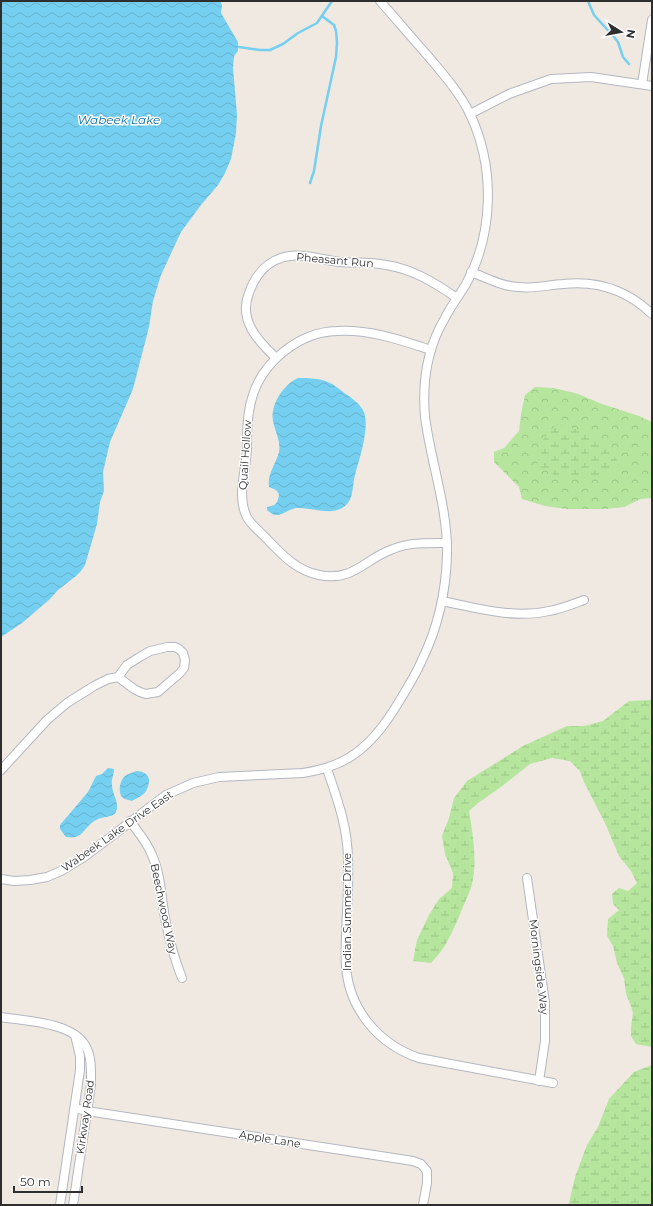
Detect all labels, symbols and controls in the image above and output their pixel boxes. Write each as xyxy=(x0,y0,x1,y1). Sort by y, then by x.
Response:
north arrow xyxy=(601,12,641,52)
text: N xyxy=(623,28,639,40)
water label: Wabeek Lake xyxy=(78,112,160,127)
street label: Pheasant Run xyxy=(296,250,374,270)
street label: Quail Hollow xyxy=(236,419,254,490)
street label: Wabeek Lake Drive East xyxy=(59,787,176,875)
street label: Indian Summer Drive xyxy=(340,853,354,971)
street label: Beechwood Way xyxy=(148,862,180,956)
street label: Morningside Way xyxy=(526,918,552,1016)
street label: Kirkway Road xyxy=(73,1079,97,1155)
street label: Apple Lane xyxy=(238,1127,302,1151)
scale bar xyxy=(14,1168,82,1194)
text: 50 m xyxy=(20,1174,51,1189)

